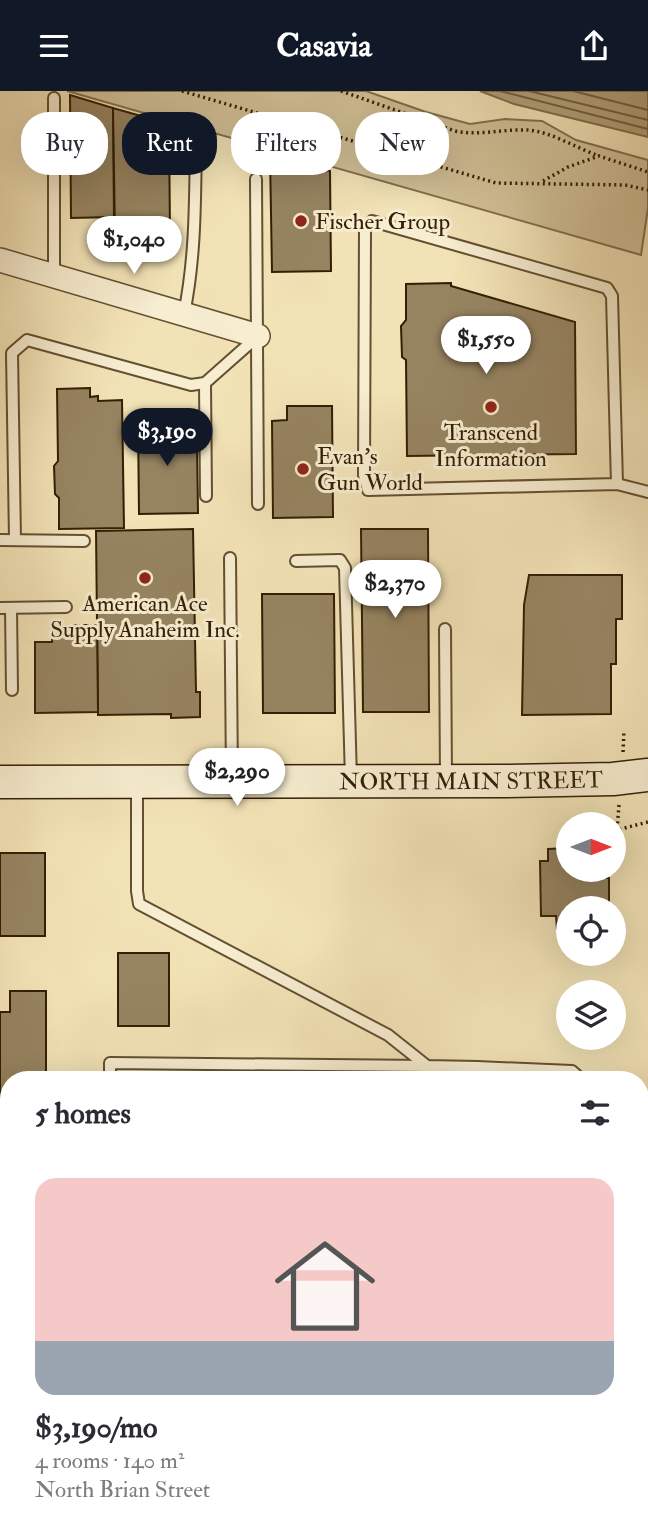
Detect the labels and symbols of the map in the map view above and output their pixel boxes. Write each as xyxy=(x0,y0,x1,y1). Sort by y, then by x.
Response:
place label: Fischer Group xyxy=(315,207,450,237)
marker: Fischer Group xyxy=(293,213,309,229)
pin: $1,040 xyxy=(77,216,191,276)
pin: $1,550 xyxy=(429,317,543,376)
marker: Transcend Information xyxy=(483,399,499,415)
pin: $3,190 xyxy=(110,409,224,468)
place label: Transcend Information xyxy=(435,418,547,473)
place label: Evan's Gun World xyxy=(317,442,423,497)
marker: Evan's Gun World xyxy=(295,461,311,477)
pin: $2,370 xyxy=(338,561,452,620)
marker: American Ace Supply Anaheim Inc. xyxy=(137,570,153,586)
place label: American Ace Supply Anaheim Inc. xyxy=(50,589,240,645)
pin: $2,290 xyxy=(180,749,294,808)
street label: NORTH MAIN STREET xyxy=(339,765,603,796)
north arrow xyxy=(556,812,626,882)

